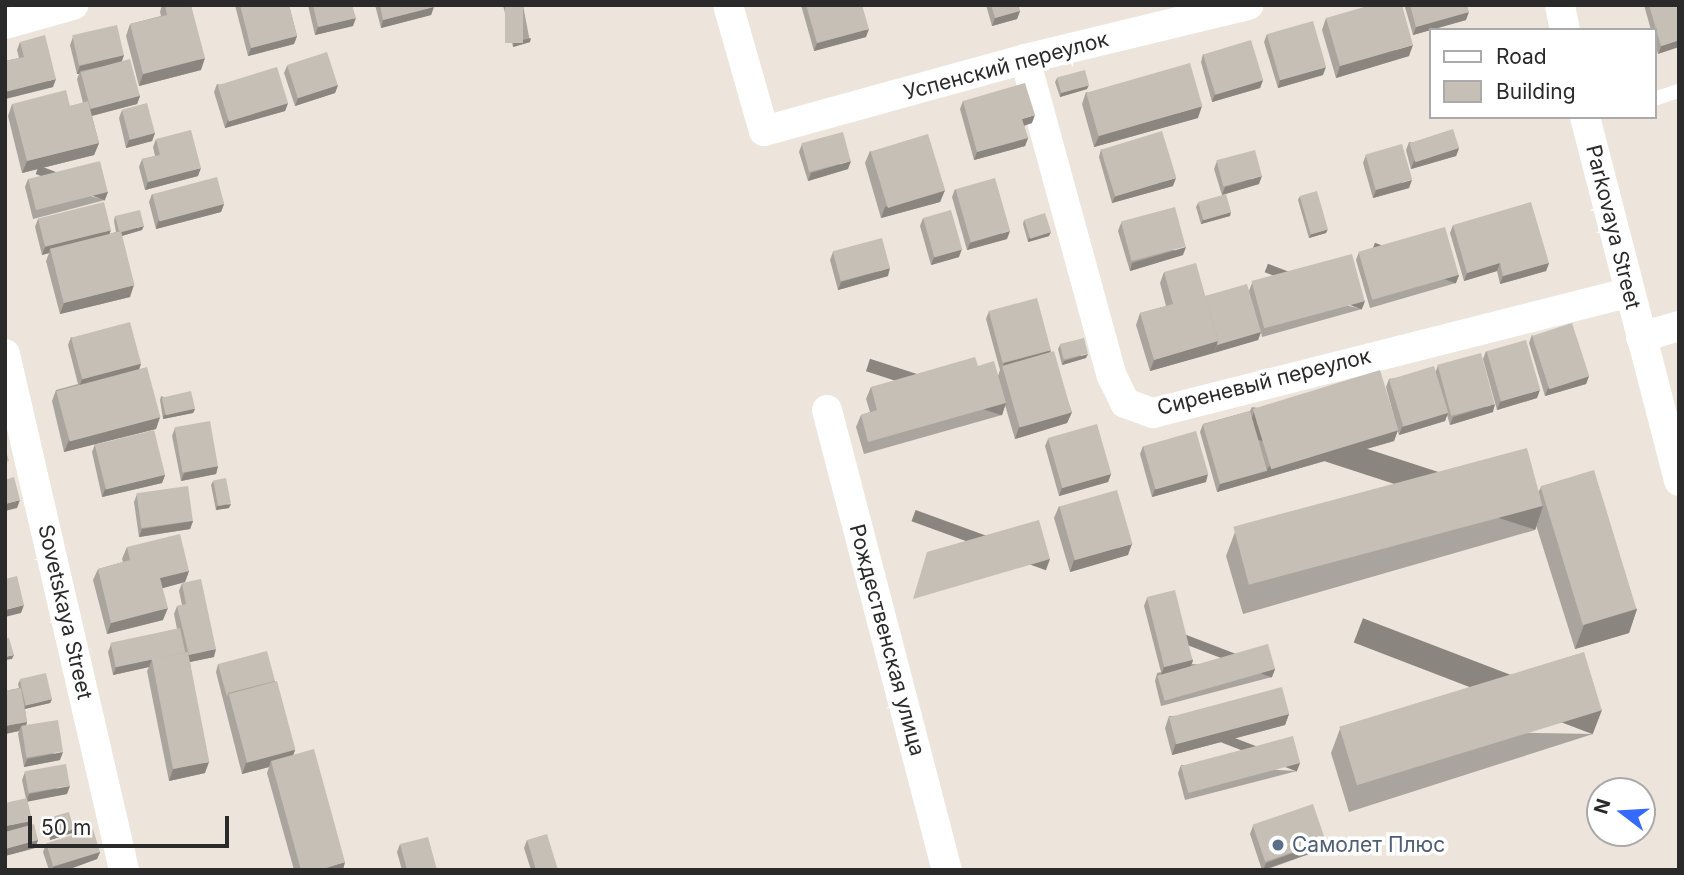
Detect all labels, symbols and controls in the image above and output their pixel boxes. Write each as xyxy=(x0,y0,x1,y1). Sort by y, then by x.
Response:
street label: Успенский переулок xyxy=(901,27,1111,105)
legend xyxy=(1428,28,1656,119)
text: Road xyxy=(1496,44,1547,69)
text: Building xyxy=(1496,79,1576,104)
street label: Parkovaya Street xyxy=(1580,142,1646,312)
street label: Сиреневый переулок xyxy=(1155,343,1373,421)
street label: Рождественская улица xyxy=(844,521,930,759)
street label: Sovetskaya Street xyxy=(33,522,97,702)
north arrow xyxy=(1586,777,1656,847)
text: N xyxy=(1589,796,1615,817)
scale bar xyxy=(32,802,233,846)
text: 50 m xyxy=(41,815,91,840)
place label: Самолет Плюс xyxy=(1292,832,1445,858)
marker: Самолет Плюс xyxy=(1270,837,1286,853)

